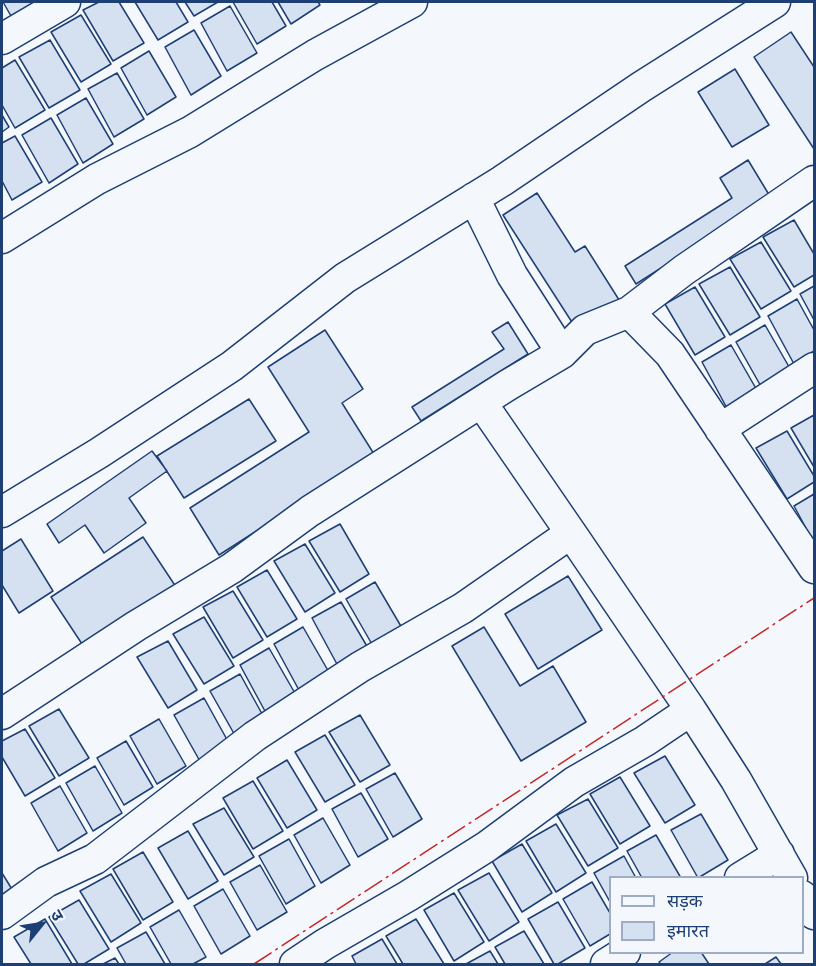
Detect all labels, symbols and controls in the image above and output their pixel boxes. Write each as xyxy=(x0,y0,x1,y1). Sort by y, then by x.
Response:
legend xyxy=(609,876,804,954)
text: सड़क xyxy=(667,889,703,912)
north arrow xyxy=(12,894,72,954)
text: उ xyxy=(47,906,69,924)
text: इमारत xyxy=(667,919,709,942)

